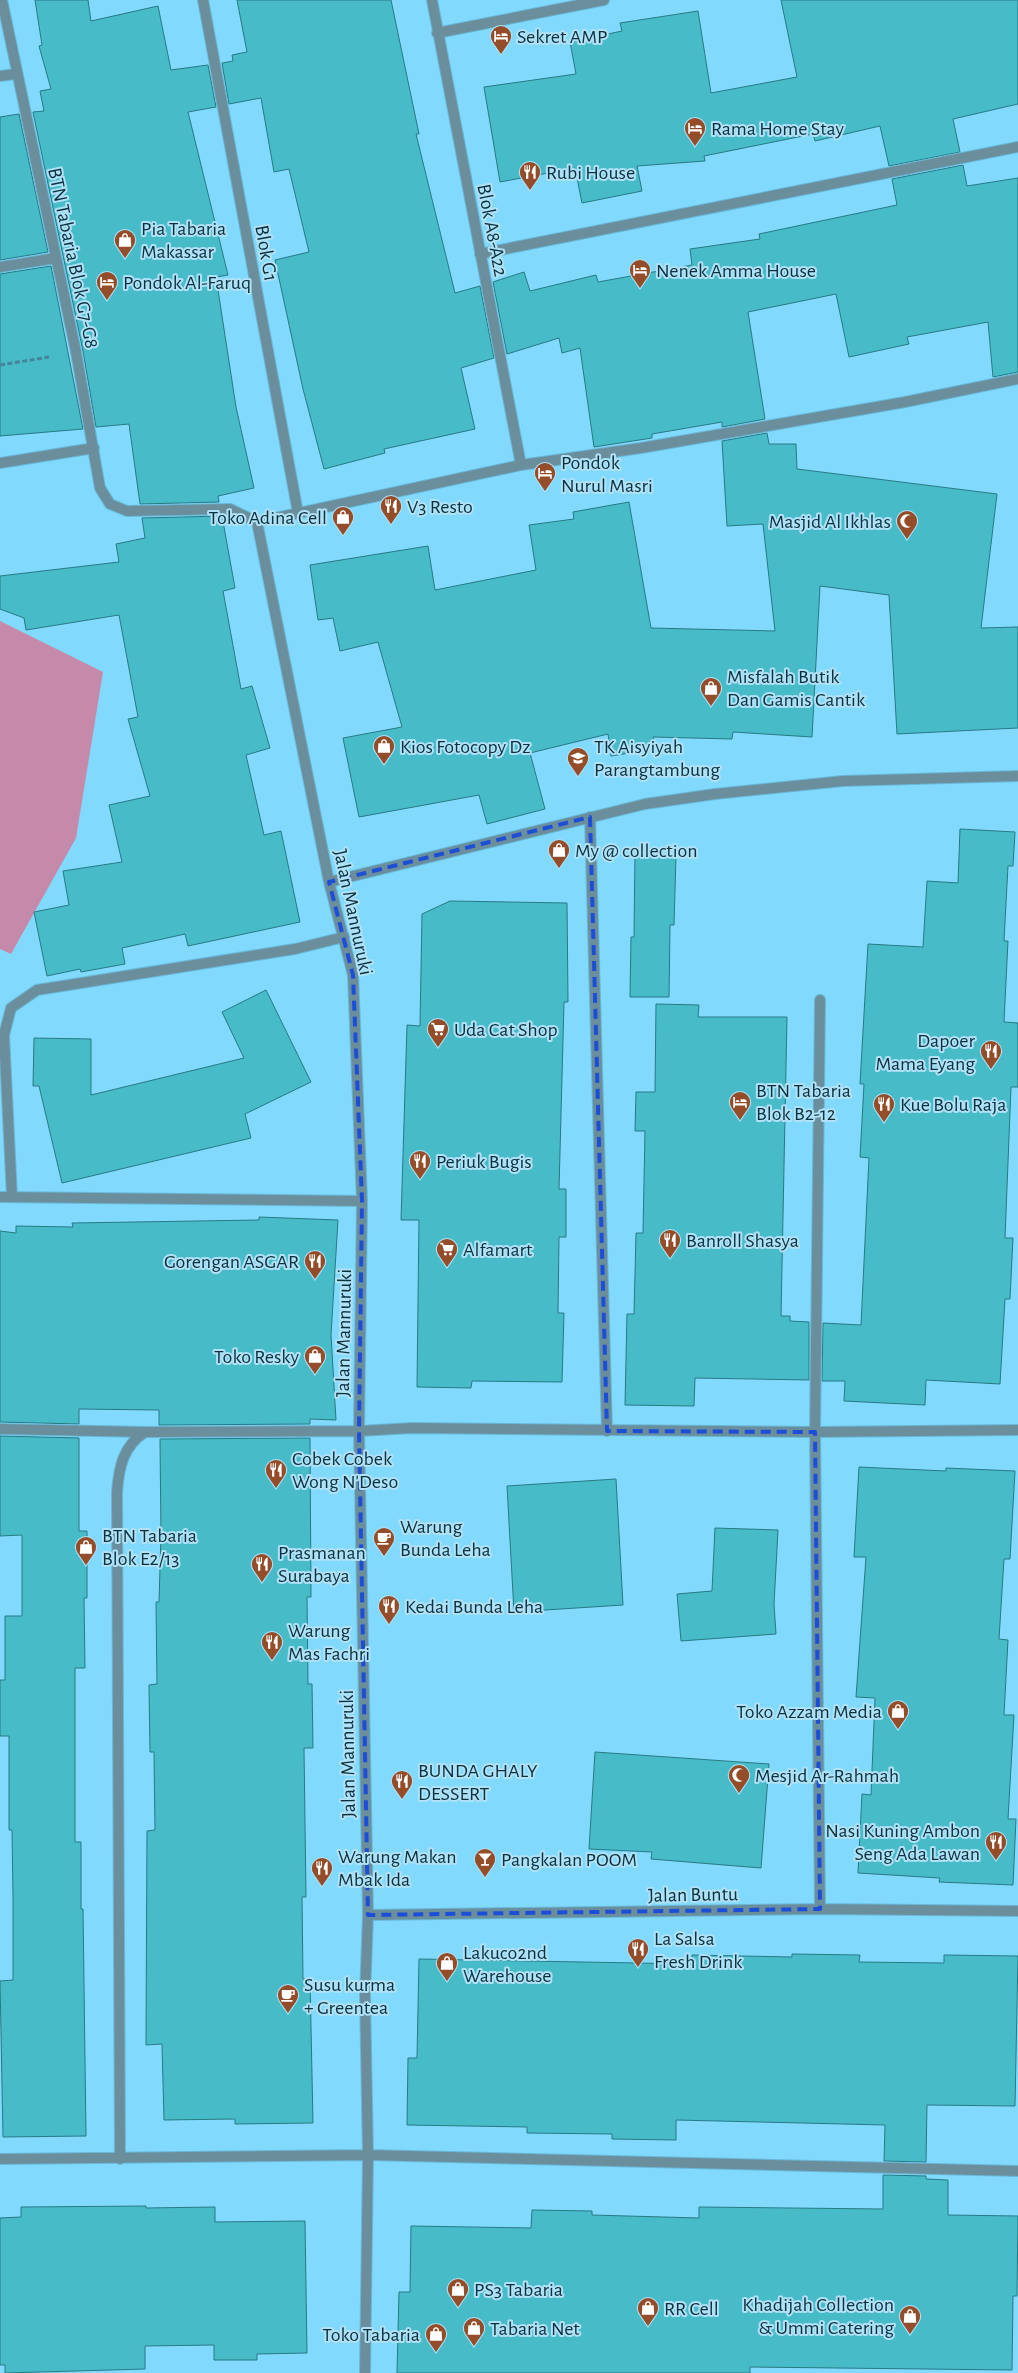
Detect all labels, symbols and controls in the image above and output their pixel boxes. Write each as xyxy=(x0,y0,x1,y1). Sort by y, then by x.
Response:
hotel icon: Sekret AMP xyxy=(489,24,513,55)
place label: Sekret AMP xyxy=(517,27,607,47)
hotel icon: Rama Home Stay xyxy=(683,116,707,147)
place label: Rama Home Stay xyxy=(711,119,844,139)
restaurant icon: Rubi House xyxy=(518,160,542,191)
place label: Rubi House xyxy=(546,163,635,183)
street label: BTN Tabaria Blok G7-G8 xyxy=(44,166,102,350)
street label: Blok A8-A22 xyxy=(473,182,511,278)
place label: Pia Tabaria Makassar xyxy=(141,219,226,262)
street label: Blok G1 xyxy=(251,223,281,283)
shop icon: Pia Tabaria Makassar xyxy=(113,228,137,259)
hotel icon: Nenek Amma House xyxy=(628,258,652,289)
place label: Nenek Amma House xyxy=(656,261,816,281)
hotel icon: Pondok Al-Faruq xyxy=(95,270,119,301)
place label: Pondok Al-Faruq xyxy=(123,273,251,293)
place label: Pondok Nurul Masri xyxy=(561,453,653,496)
hotel icon: Pondok Nurul Masri xyxy=(533,461,557,492)
restaurant icon: V3 Resto xyxy=(379,494,403,525)
place label: V3 Resto xyxy=(407,497,473,517)
shop icon: Toko Adina Cell xyxy=(331,505,355,536)
place label: Toko Adina Cell xyxy=(208,508,327,528)
mosque icon: Masjid Al Ikhlas xyxy=(895,509,919,540)
place label: Masjid Al Ikhlas xyxy=(769,512,891,532)
place label: Misfalah Butik Dan Gamis Cantik xyxy=(727,667,865,710)
shop icon: Misfalah Butik Dan Gamis Cantik xyxy=(699,676,723,707)
shop icon: Kios Fotocopy Dz xyxy=(372,734,396,765)
place label: Kios Fotocopy Dz xyxy=(400,737,530,757)
place label: TK Aisyiyah Parangtambung xyxy=(594,737,720,780)
school or university icon: TK Aisyiyah Parangtambung xyxy=(566,746,590,777)
shop icon: My @ collection xyxy=(547,838,571,869)
place label: My @ collection xyxy=(575,841,698,861)
street label: Jalan Mannuruki xyxy=(330,847,376,977)
supermarket icon: Uda Cat Shop xyxy=(426,1017,450,1048)
place label: Uda Cat Shop xyxy=(454,1020,558,1040)
place label: Dapoer Mama Eyang xyxy=(876,1031,976,1074)
restaurant icon: Dapoer Mama Eyang xyxy=(979,1039,1003,1070)
place label: BTN Tabaria Blok B2-12 xyxy=(756,1081,851,1124)
hotel icon: BTN Tabaria Blok B2-12 xyxy=(728,1090,752,1121)
restaurant icon: Kue Bolu Raja xyxy=(872,1092,896,1123)
place label: Kue Bolu Raja xyxy=(900,1095,1007,1115)
restaurant icon: Periuk Bugis xyxy=(408,1149,432,1180)
place label: Periuk Bugis xyxy=(436,1152,532,1172)
restaurant icon: Banroll Shasya xyxy=(658,1228,682,1259)
place label: Banroll Shasya xyxy=(686,1231,799,1251)
supermarket icon: Alfamart xyxy=(435,1237,459,1268)
place label: Alfamart xyxy=(463,1240,533,1260)
restaurant icon: Gorengan ASGAR xyxy=(303,1249,327,1280)
place label: Gorengan ASGAR xyxy=(164,1252,299,1272)
street label: Jalan Mannuruki xyxy=(333,1269,355,1397)
shop icon: Toko Resky xyxy=(303,1344,327,1375)
place label: Toko Resky xyxy=(214,1347,299,1367)
place label: Cobek Cobek Wong N'Deso xyxy=(292,1449,398,1492)
restaurant icon: Cobek Cobek Wong N'Deso xyxy=(264,1458,288,1489)
place label: Warung Bunda Leha xyxy=(400,1517,491,1560)
place label: BTN Tabaria Blok E2/13 xyxy=(102,1526,197,1569)
cafe icon: Warung Bunda Leha xyxy=(372,1526,396,1557)
shop icon: BTN Tabaria Blok E2/13 xyxy=(74,1535,98,1566)
place label: Prasmanan Surabaya xyxy=(278,1543,366,1586)
restaurant icon: Prasmanan Surabaya xyxy=(250,1552,274,1583)
restaurant icon: Kedai Bunda Leha xyxy=(377,1594,401,1625)
place label: Kedai Bunda Leha xyxy=(405,1597,543,1617)
place label: Warung Mas Fachri xyxy=(288,1621,370,1664)
restaurant icon: Warung Mas Fachri xyxy=(260,1630,284,1661)
street label: Jalan Mannuruki xyxy=(337,1690,359,1818)
shop icon: Toko Azzam Media xyxy=(886,1699,910,1730)
place label: Toko Azzam Media xyxy=(736,1702,882,1722)
place label: BUNDA GHALY DESSERT xyxy=(418,1761,538,1804)
mosque icon: Mesjid Ar-Rahmah xyxy=(727,1763,751,1794)
place label: Mesjid Ar-Rahmah xyxy=(755,1766,899,1786)
restaurant icon: BUNDA GHALY DESSERT xyxy=(390,1769,414,1800)
place label: Nasi Kuning Ambon Seng Ada Lawan xyxy=(825,1821,980,1864)
restaurant icon: Nasi Kuning Ambon Seng Ada Lawan xyxy=(984,1830,1008,1861)
place label: Warung Makan Mbak Ida xyxy=(338,1847,457,1890)
bar icon: Pangkalan POOM xyxy=(473,1847,497,1878)
place label: Pangkalan POOM xyxy=(501,1850,637,1870)
restaurant icon: Warung Makan Mbak Ida xyxy=(310,1856,334,1887)
street label: Jalan Buntu xyxy=(648,1884,738,1906)
place label: La Salsa Fresh Drink xyxy=(654,1929,742,1972)
restaurant icon: La Salsa Fresh Drink xyxy=(626,1937,650,1968)
place label: Lakuco2nd Warehouse xyxy=(463,1943,552,1986)
shop icon: Lakuco2nd Warehouse xyxy=(435,1951,459,1982)
place label: Susu kurma + Greentea xyxy=(304,1975,395,2018)
cafe icon: Susu kurma + Greentea xyxy=(276,1983,300,2014)
shop icon: PS3 Tabaria xyxy=(446,2277,470,2308)
place label: PS3 Tabaria xyxy=(474,2280,563,2300)
place label: Khadijah Collection & Ummi Catering xyxy=(742,2295,894,2338)
shop icon: RR Cell xyxy=(636,2296,660,2327)
place label: RR Cell xyxy=(664,2299,719,2319)
shop icon: Khadijah Collection & Ummi Catering xyxy=(898,2304,922,2335)
shop icon: Tabaria Net xyxy=(462,2316,486,2347)
place label: Tabaria Net xyxy=(490,2319,580,2339)
shop icon: Toko Tabaria xyxy=(424,2322,448,2353)
place label: Toko Tabaria xyxy=(322,2325,420,2345)

